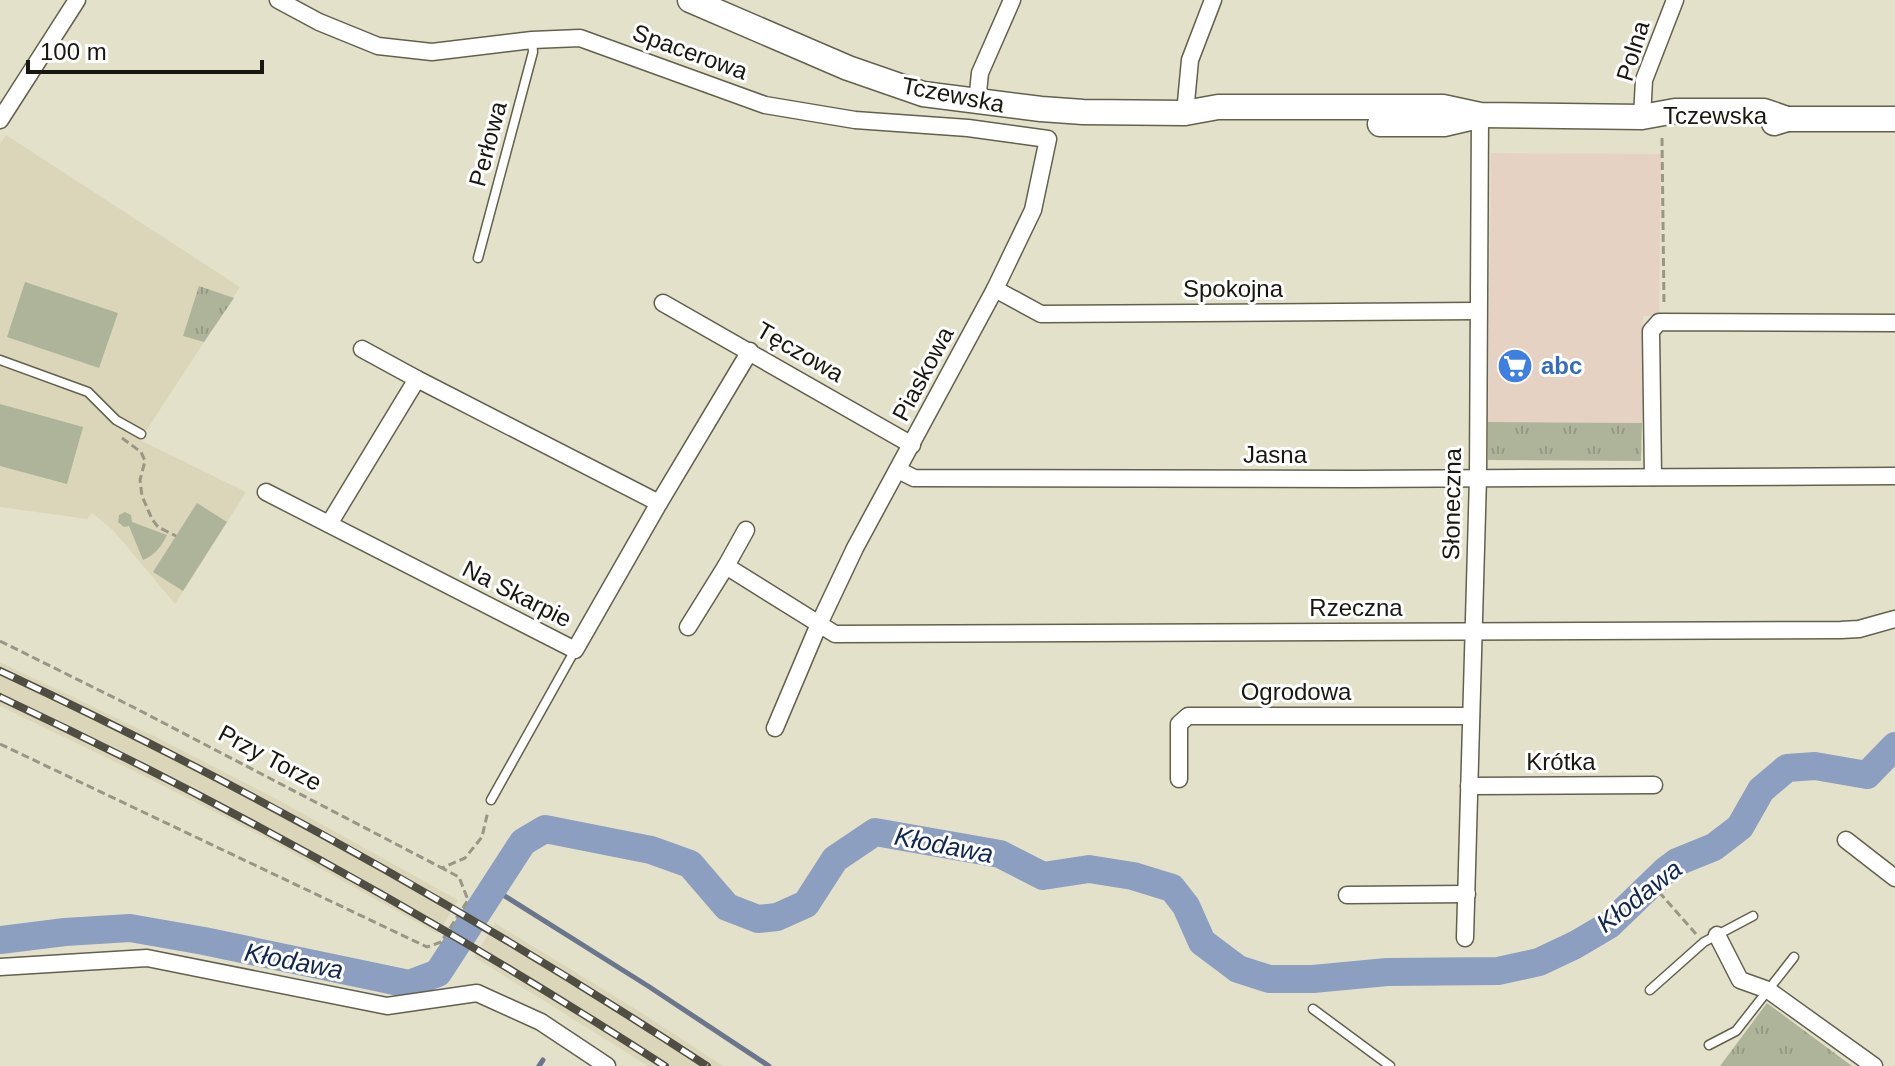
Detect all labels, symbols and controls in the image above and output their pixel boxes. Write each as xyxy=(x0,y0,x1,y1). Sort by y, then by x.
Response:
street label: Polna xyxy=(1611,17,1655,84)
street label: Spacerowa xyxy=(629,18,752,85)
scale bar xyxy=(28,24,262,74)
text: 100 m xyxy=(40,38,107,65)
street label: Tczewska xyxy=(899,71,1007,118)
street label: Perłowa xyxy=(463,98,512,189)
street label: Tczewska xyxy=(1663,102,1768,129)
street label: Spokojna xyxy=(1183,275,1284,302)
street label: Tęczowa xyxy=(752,316,849,388)
street label: Piaskowa xyxy=(887,322,959,425)
supermarket icon: abc xyxy=(1496,347,1534,385)
place label: abc xyxy=(1541,352,1582,379)
street label: Jasna xyxy=(1243,441,1308,468)
street label: Słoneczna xyxy=(1437,447,1466,560)
street label: Na Skarpie xyxy=(458,555,576,633)
street label: Rzeczna xyxy=(1309,594,1403,621)
street label: Ogrodowa xyxy=(1241,678,1352,705)
street label: Przy Torze xyxy=(214,719,326,796)
street label: Krótka xyxy=(1526,748,1596,775)
water label: Kłodawa xyxy=(892,821,996,869)
water label: Kłodawa xyxy=(1590,853,1688,939)
water label: Kłodawa xyxy=(242,937,346,985)

